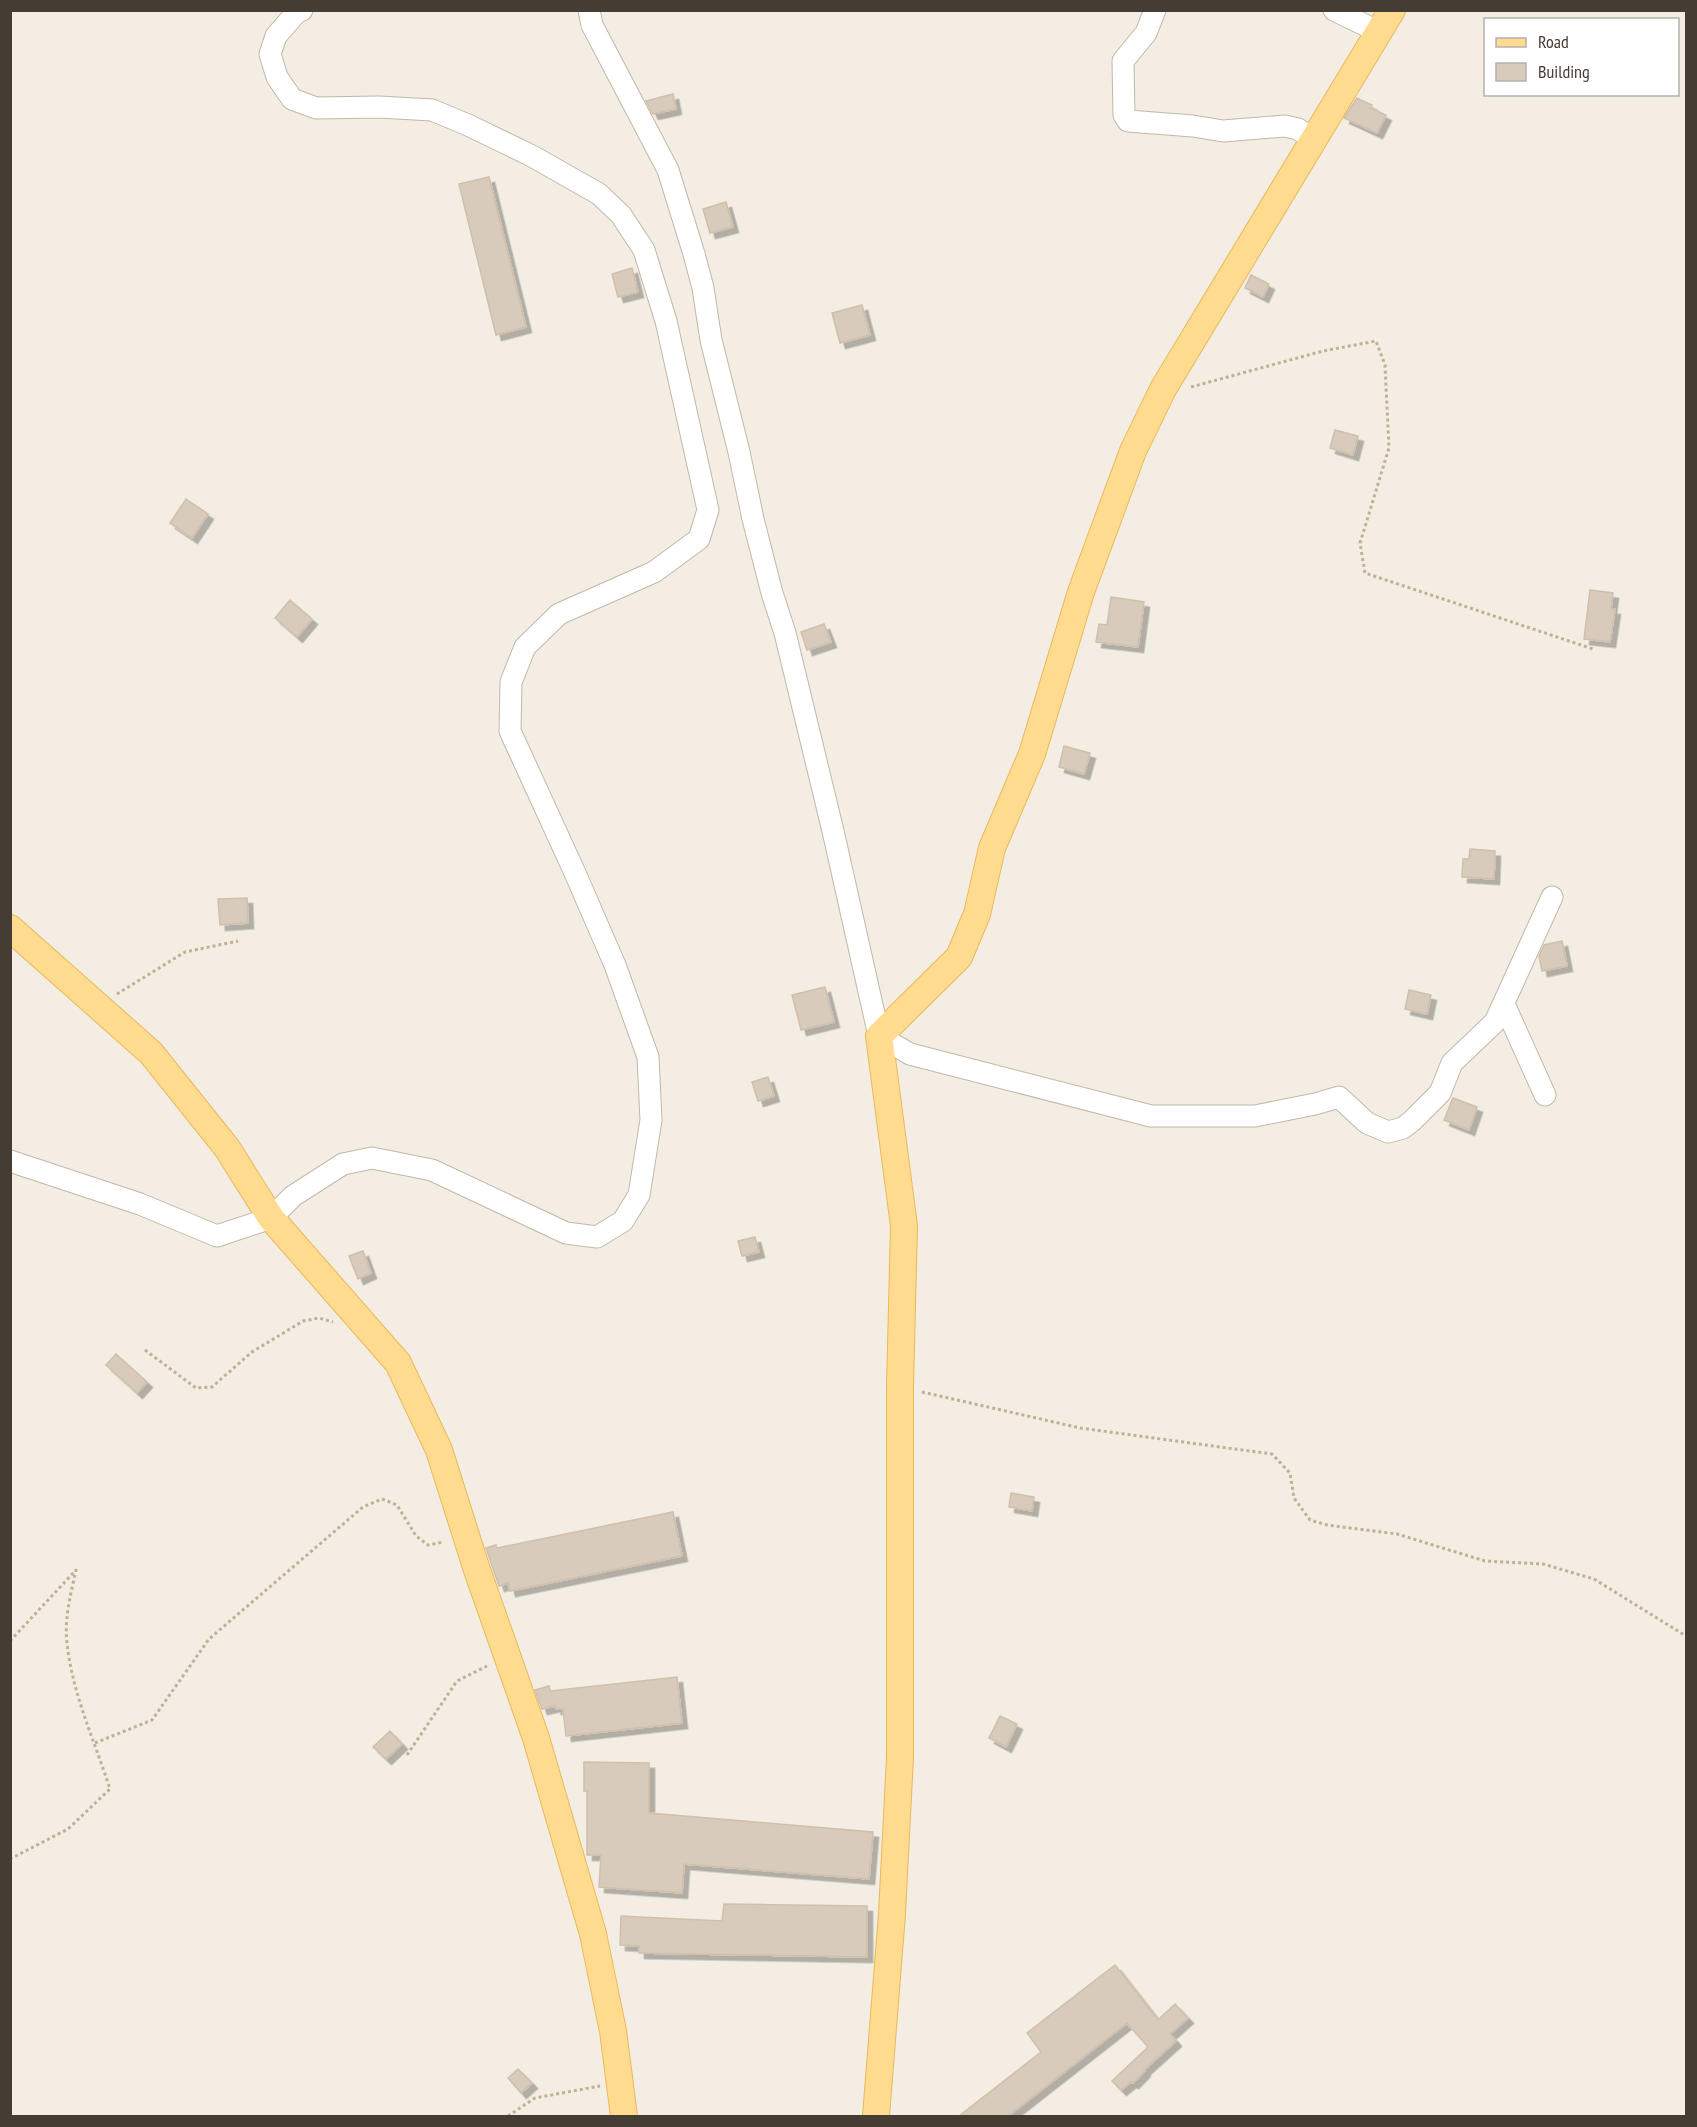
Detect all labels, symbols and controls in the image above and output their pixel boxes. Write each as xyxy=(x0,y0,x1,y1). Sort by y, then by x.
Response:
legend xyxy=(1484,18,1679,96)
text: Road xyxy=(1538,30,1569,53)
text: Building xyxy=(1538,60,1590,83)

